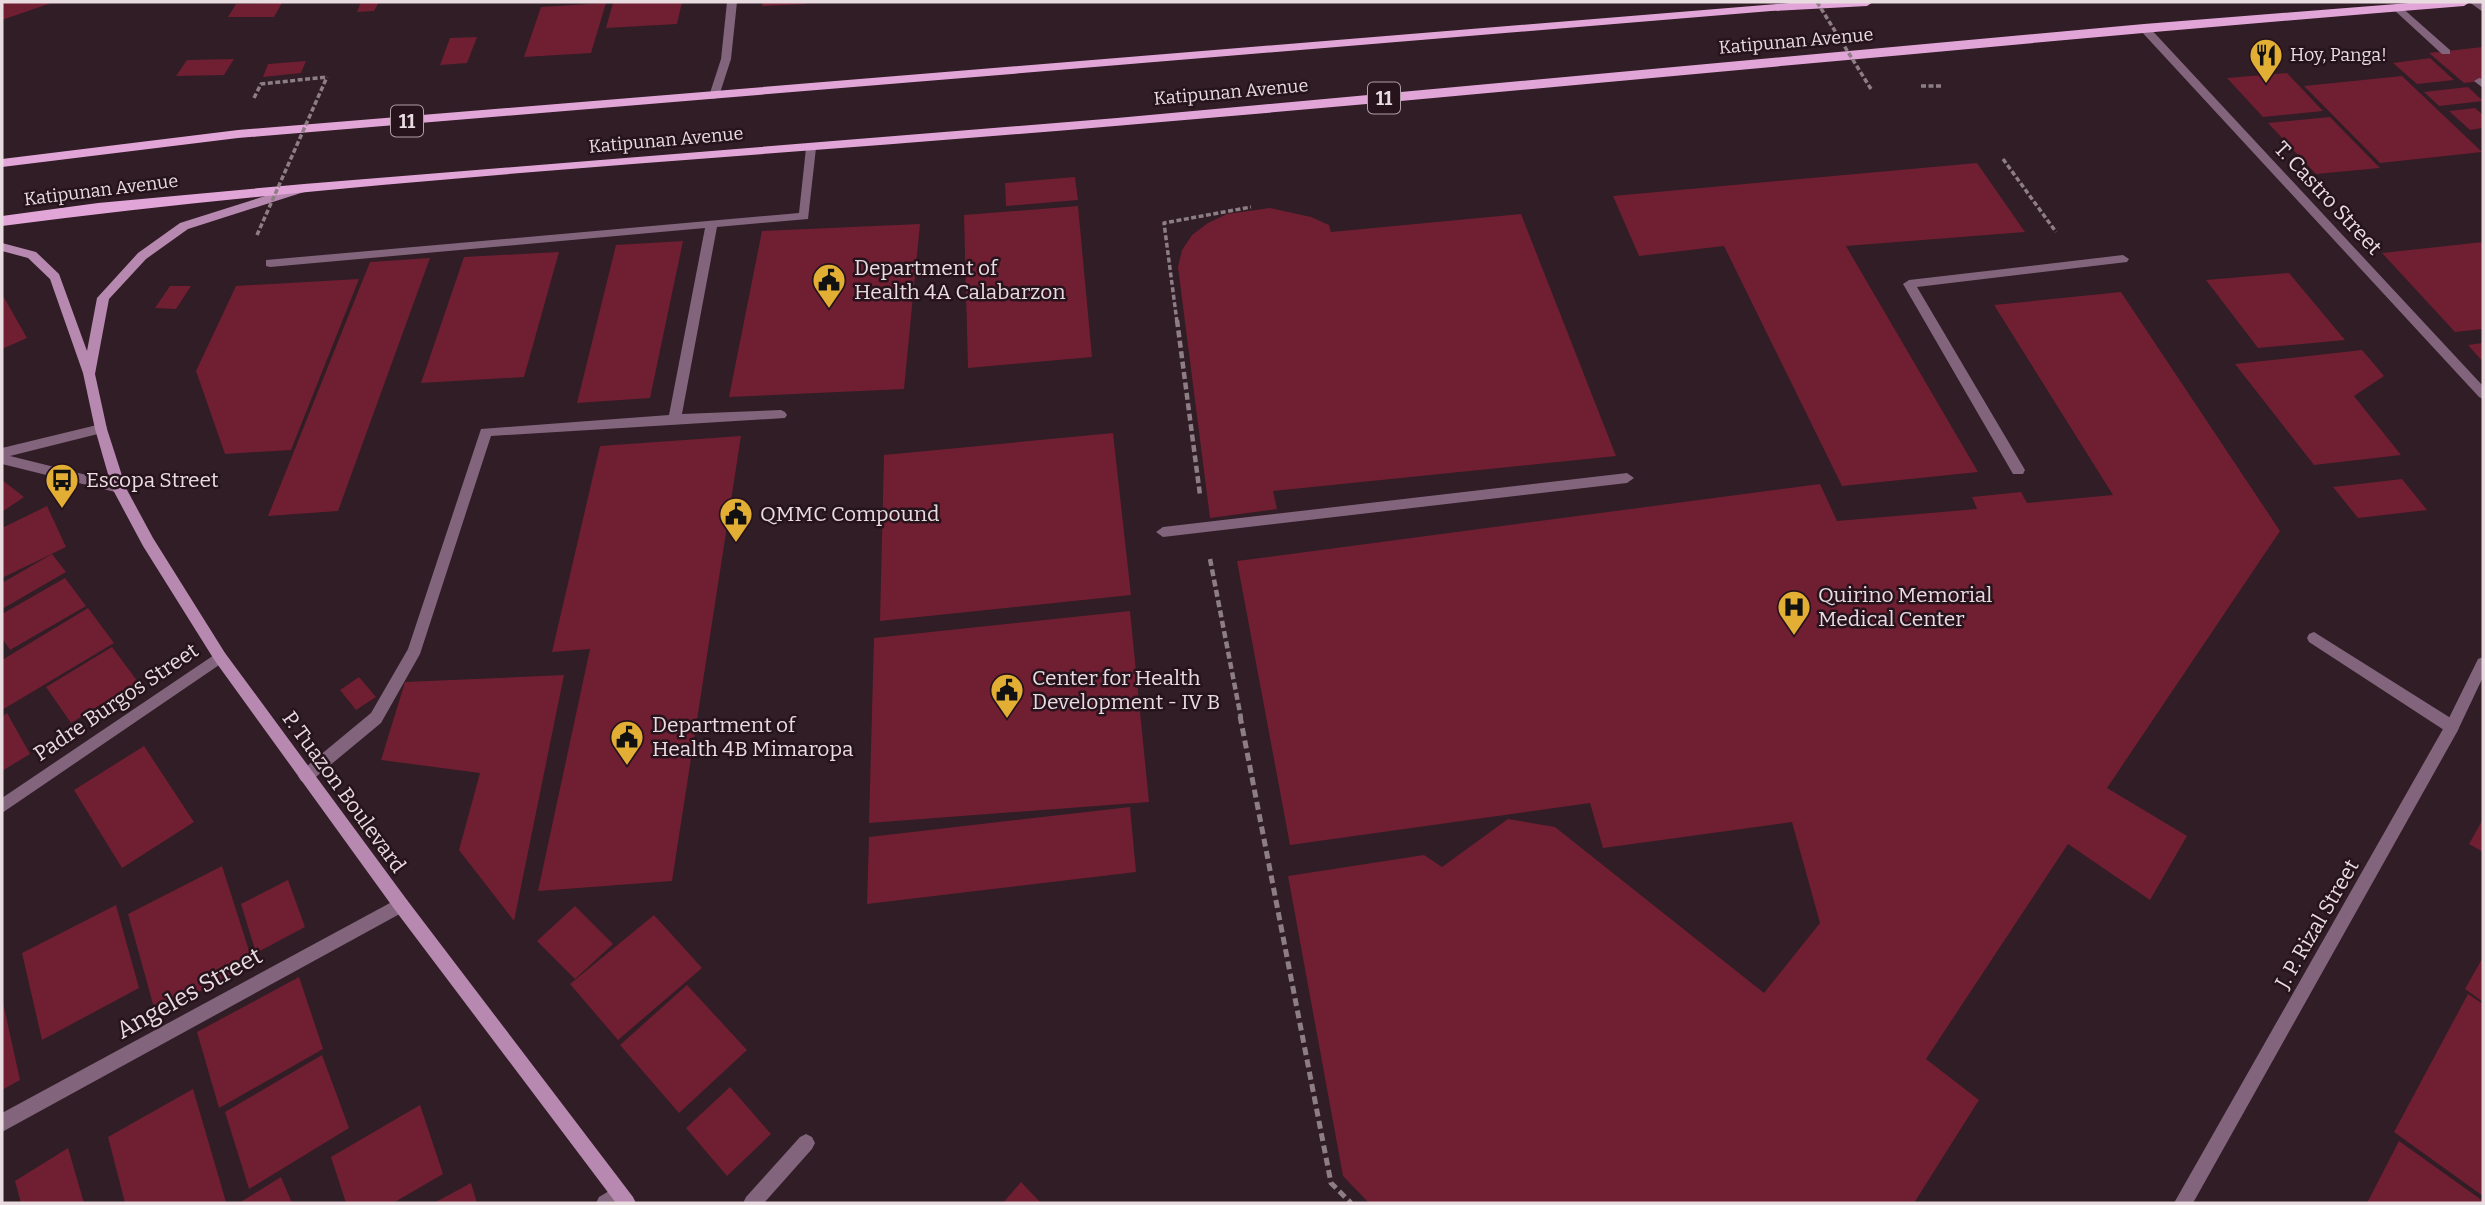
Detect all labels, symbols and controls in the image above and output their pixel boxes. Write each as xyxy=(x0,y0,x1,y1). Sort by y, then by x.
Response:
street label: Katipunan Avenue xyxy=(1718,23,1874,59)
restaurant icon: Hoy, Panga! xyxy=(2247,36,2285,85)
place label: Hoy, Panga! xyxy=(2290,44,2387,66)
street label: Katipunan Avenue xyxy=(1153,74,1309,110)
road number: 11 xyxy=(1368,82,1400,114)
road number: 11 xyxy=(391,105,423,136)
street label: Katipunan Avenue xyxy=(588,122,744,158)
street label: T. Castro Street xyxy=(2269,136,2388,261)
street label: Katipunan Avenue xyxy=(23,170,179,210)
place label: Department of Health 4A Calabarzon xyxy=(854,255,1066,305)
public building icon: Department of Health 4A Calabarzon xyxy=(810,261,848,310)
bus stop icon: Escopa Street xyxy=(43,461,81,510)
place label: Escopa Street xyxy=(86,467,219,493)
public building icon: QMMC Compound xyxy=(717,495,755,544)
place label: QMMC Compound xyxy=(760,501,939,527)
place label: Quirino Memorial Medical Center xyxy=(1818,582,1992,632)
hospital icon: Quirino Memorial Medical Center xyxy=(1775,588,1813,637)
street label: Padre Burgos Street xyxy=(29,637,203,767)
place label: Center for Health Development - IV B xyxy=(1032,665,1220,715)
public building icon: Center for Health Development - IV B xyxy=(988,671,1026,720)
street label: P. Tuazon Boulevard xyxy=(277,706,411,878)
place label: Department of Health 4B Mimaropa xyxy=(652,712,854,762)
public building icon: Department of Health 4B Mimaropa xyxy=(608,718,646,767)
street label: J. P. Rizal Street xyxy=(2269,854,2365,994)
street label: Angeles Street xyxy=(111,941,267,1045)

